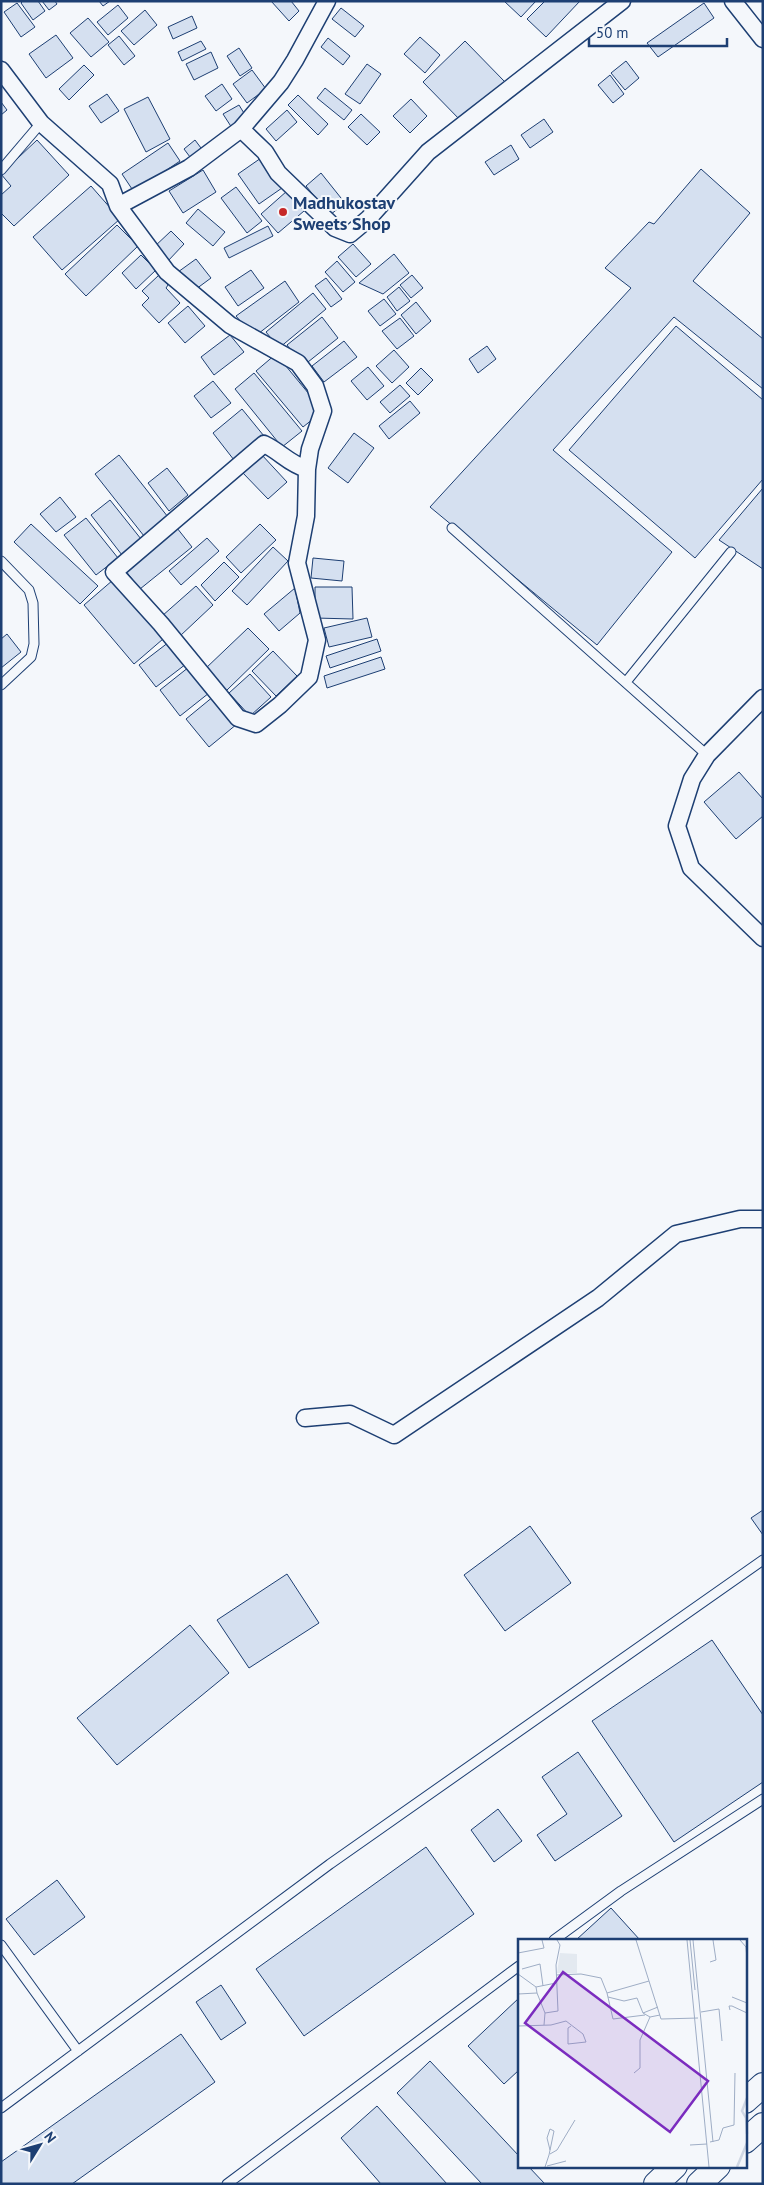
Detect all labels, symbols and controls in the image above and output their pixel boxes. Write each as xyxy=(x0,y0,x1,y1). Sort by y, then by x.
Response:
scale bar xyxy=(589,15,726,47)
text: 50 m xyxy=(596,23,629,42)
place label: Madhukostav Sweets Shop xyxy=(293,191,396,235)
marker: Madhukostav Sweets Shop xyxy=(277,206,289,218)
inset map xyxy=(518,1939,746,2168)
north arrow xyxy=(15,2120,65,2170)
text: N xyxy=(40,2128,60,2146)

